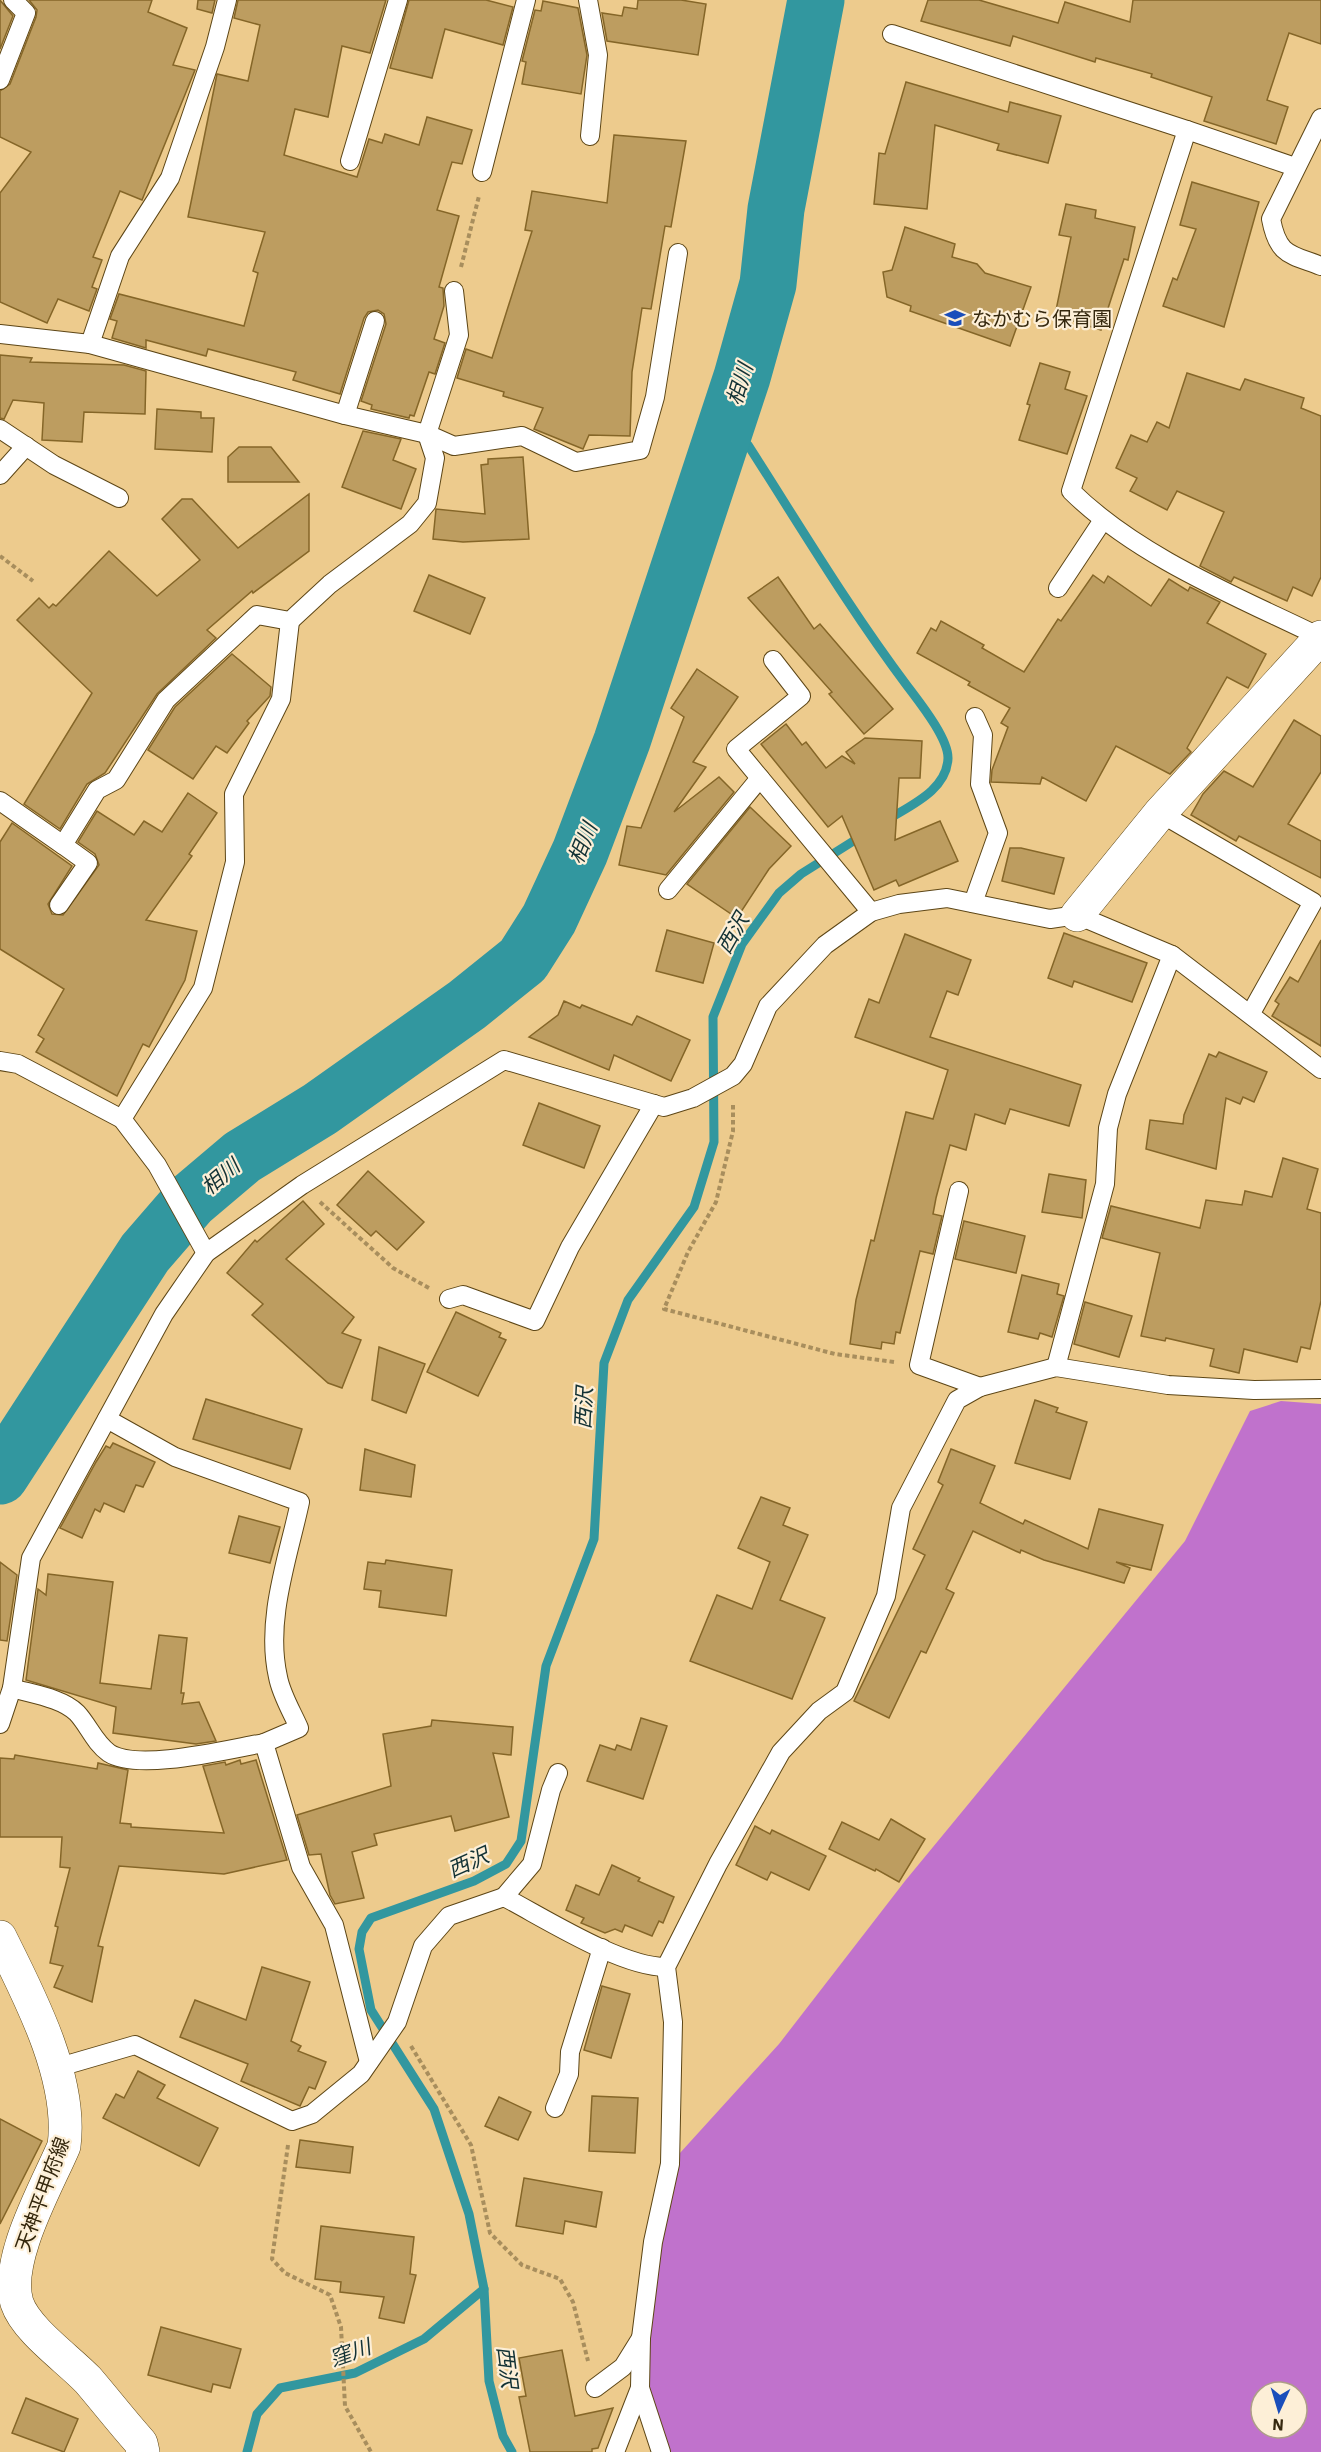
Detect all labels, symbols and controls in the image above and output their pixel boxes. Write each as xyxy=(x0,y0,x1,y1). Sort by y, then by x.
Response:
place label: なかむら保育園 xyxy=(972,305,1112,332)
school or university icon: なかむら保育園 xyxy=(943,306,967,330)
water label: 相川 xyxy=(719,358,759,408)
water label: 相川 xyxy=(561,816,604,868)
water label: 西沢 xyxy=(709,905,756,958)
water label: 相川 xyxy=(195,1150,247,1200)
water label: 西沢 xyxy=(568,1383,598,1430)
water label: 西沢 xyxy=(443,1839,496,1883)
street label: 天神平甲府線 xyxy=(9,2133,75,2255)
water label: 窪川 xyxy=(326,2331,376,2372)
water label: 西沢 xyxy=(492,2344,525,2393)
north arrow xyxy=(1249,2380,1309,2440)
text: N xyxy=(1271,2415,1284,2435)

